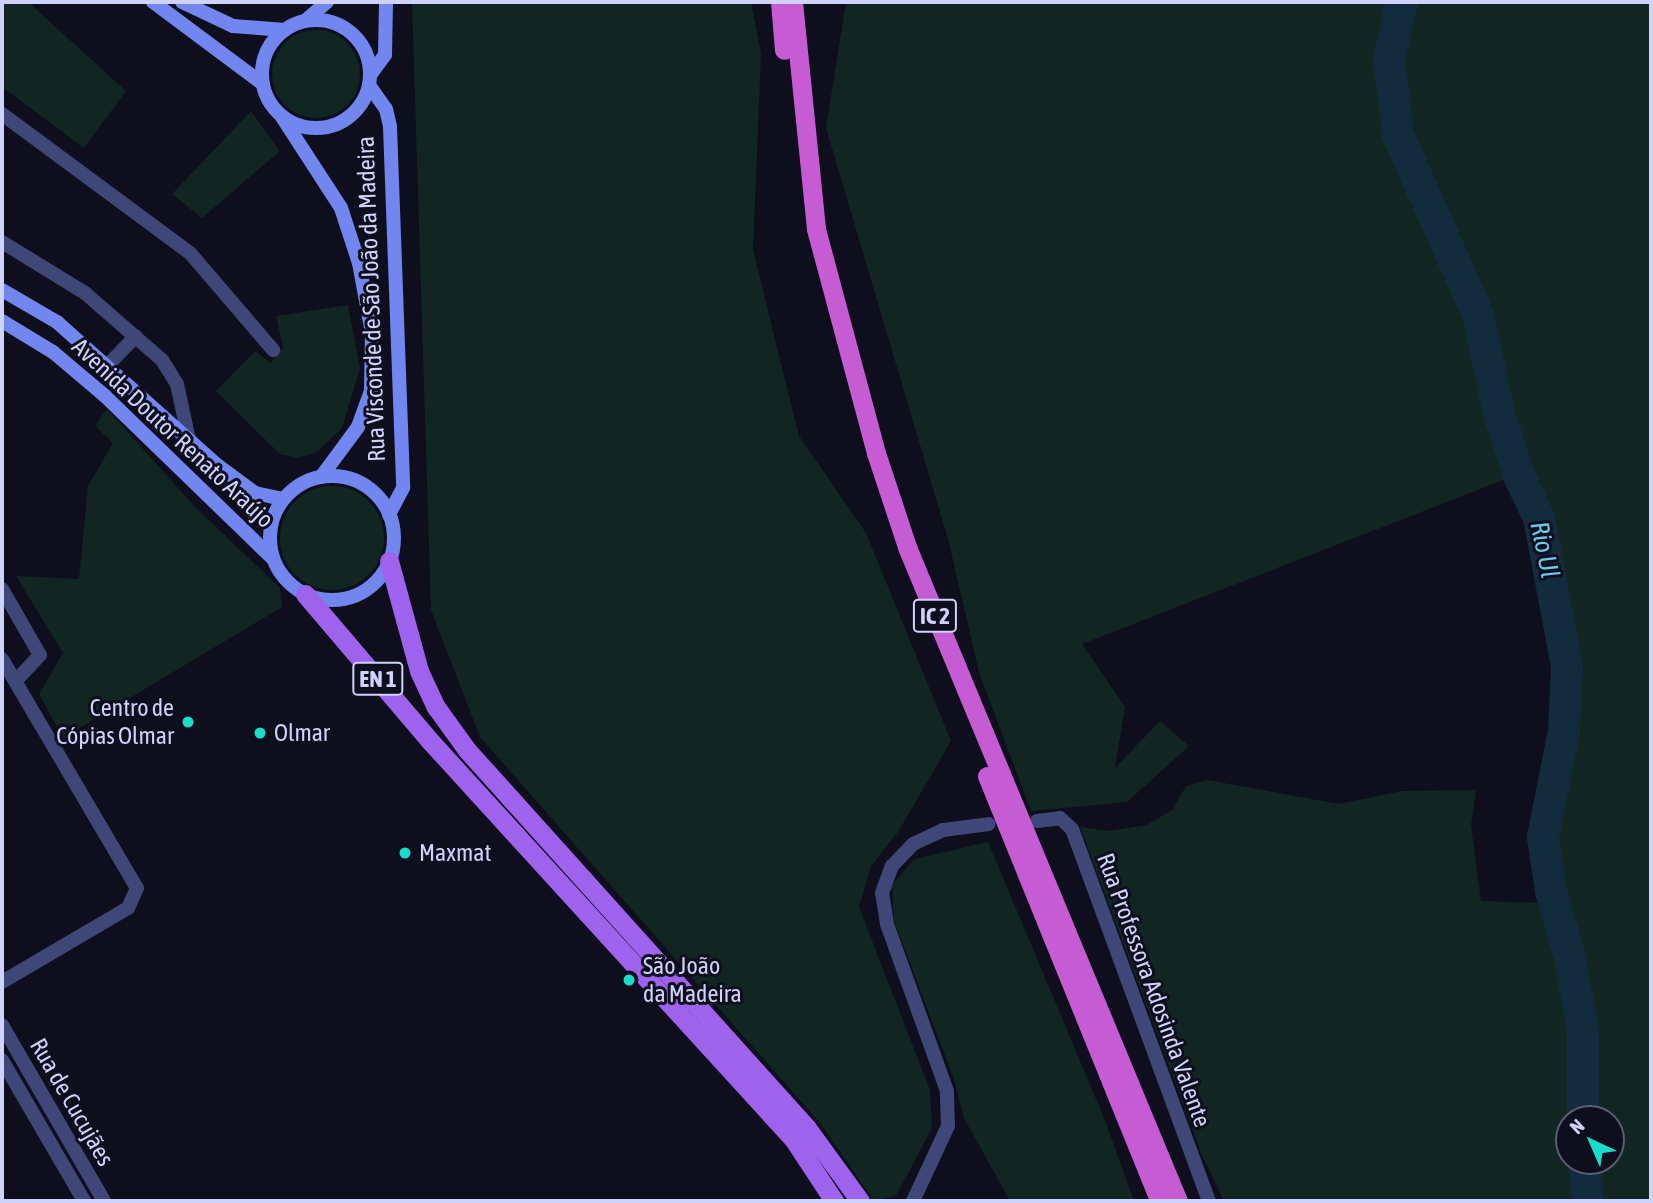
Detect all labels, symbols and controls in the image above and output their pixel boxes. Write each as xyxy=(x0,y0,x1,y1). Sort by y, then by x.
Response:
street label: Rua Visconde de São João da Madeira xyxy=(351,136,391,462)
street label: Avenida Doutor Renato Araújo xyxy=(66,332,280,534)
water label: Rio Ul xyxy=(1523,519,1565,581)
road number: IC 2 xyxy=(912,596,958,636)
road number: EN 1 xyxy=(352,660,404,698)
place label: Centro de Cópias Olmar xyxy=(56,694,174,750)
marker: Centro de Cópias Olmar xyxy=(180,714,196,730)
place label: Olmar xyxy=(274,719,330,747)
marker: Olmar xyxy=(252,725,268,741)
place label: Maxmat xyxy=(419,839,491,867)
marker: Maxmat xyxy=(397,845,413,861)
street label: Rua Professora Adosinda Valente xyxy=(1091,849,1217,1131)
place label: São João da Madeira xyxy=(643,952,742,1008)
marker: São João da Madeira xyxy=(621,972,637,988)
street label: Rua de Cucujães xyxy=(24,1033,120,1171)
north arrow xyxy=(1555,1105,1625,1175)
text: N xyxy=(1565,1115,1588,1138)

